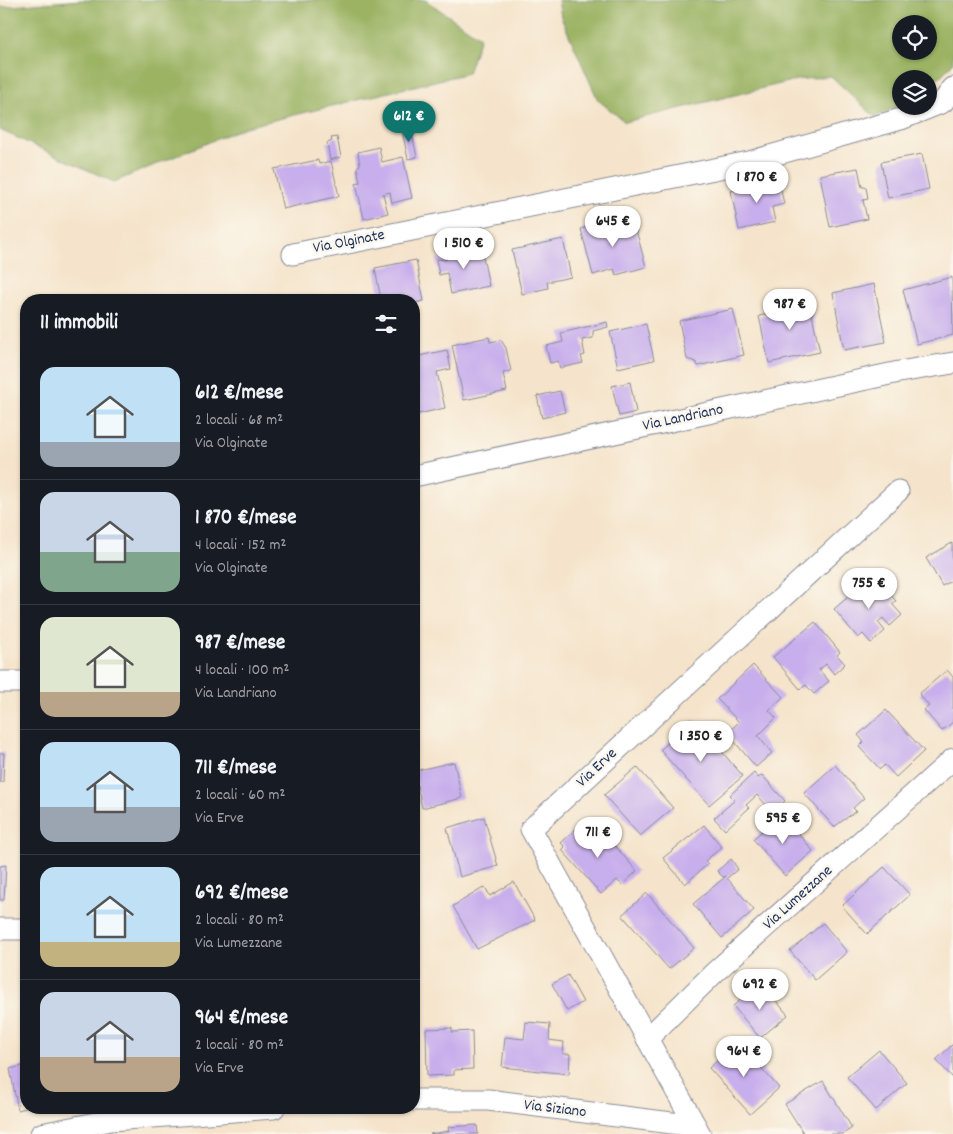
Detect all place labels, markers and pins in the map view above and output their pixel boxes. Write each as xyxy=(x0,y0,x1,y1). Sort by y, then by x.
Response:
pin: 612 € xyxy=(374,100,444,143)
pin: 1 870 € xyxy=(711,162,803,204)
pin: 645 € xyxy=(578,206,648,248)
pin: 1 510 € xyxy=(418,228,510,270)
pin: 987 € xyxy=(755,288,825,331)
pin: 755 € xyxy=(834,568,904,610)
pin: 1 350 € xyxy=(655,720,747,763)
pin: 595 € xyxy=(748,802,818,845)
pin: 711 € xyxy=(563,816,633,859)
pin: 692 € xyxy=(725,968,795,1011)
pin: 964 € xyxy=(709,1036,779,1078)

